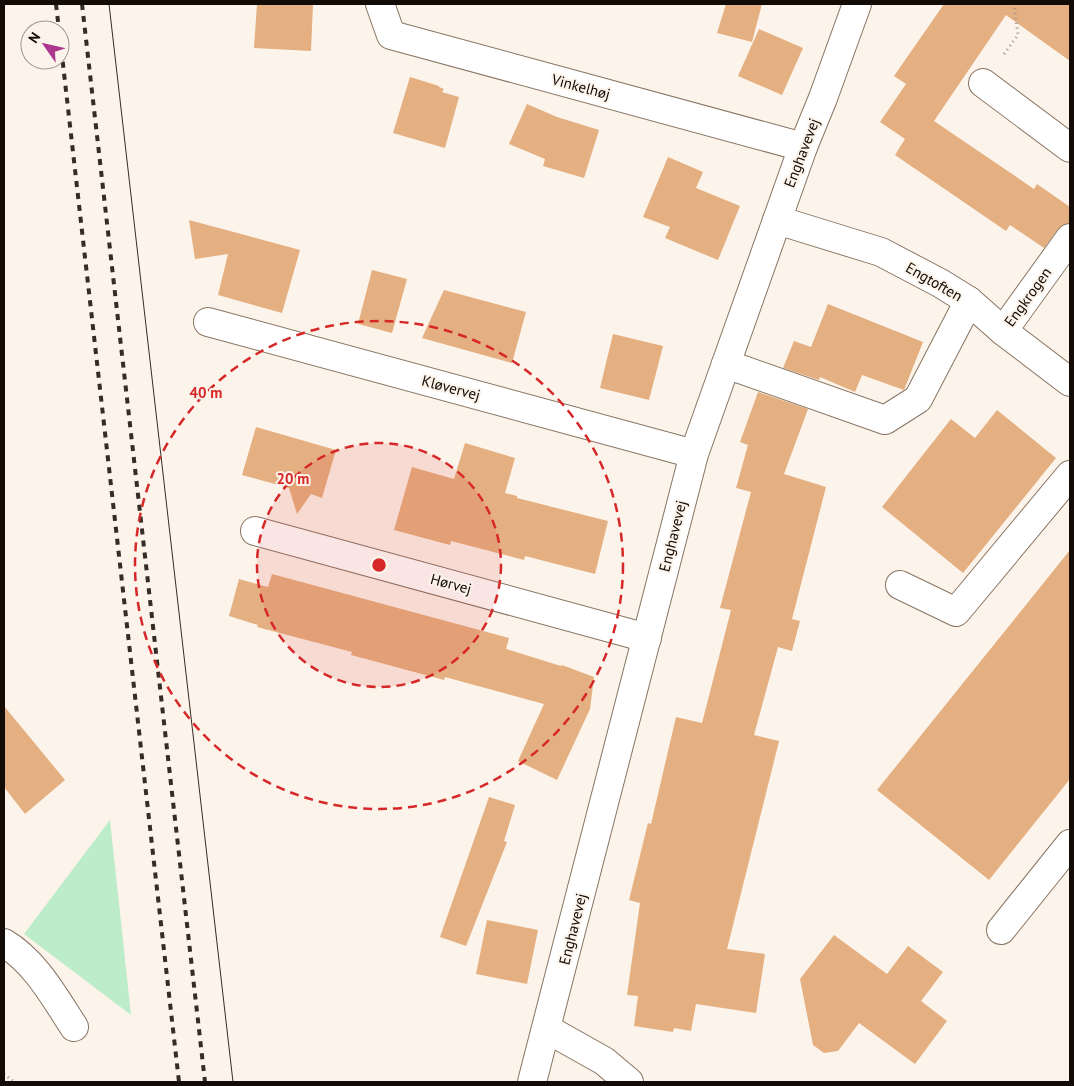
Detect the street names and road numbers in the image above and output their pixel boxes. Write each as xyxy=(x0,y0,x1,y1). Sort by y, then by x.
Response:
street label: Vinkelhøj xyxy=(549,69,613,103)
street label: Enghavevej xyxy=(780,115,823,190)
street label: Engtoften xyxy=(902,258,966,305)
street label: Engkrogen xyxy=(1000,263,1055,330)
street label: Kløvervej xyxy=(420,371,483,404)
street label: Enghavevej xyxy=(654,498,691,574)
street label: Hørvej xyxy=(428,569,474,598)
street label: Enghavevej xyxy=(554,891,591,967)

